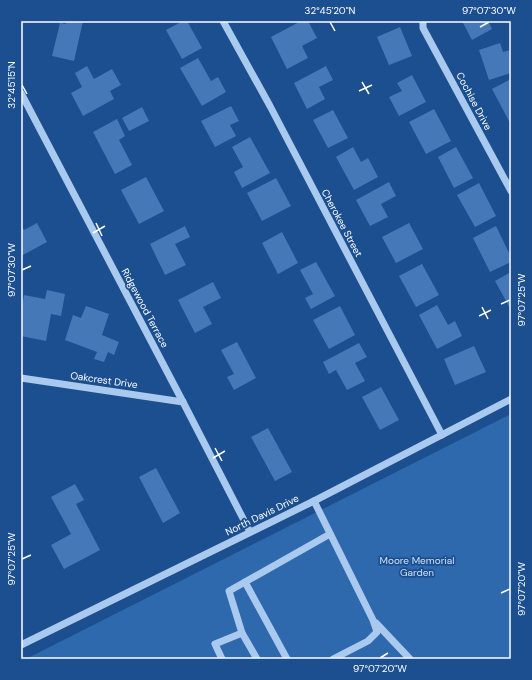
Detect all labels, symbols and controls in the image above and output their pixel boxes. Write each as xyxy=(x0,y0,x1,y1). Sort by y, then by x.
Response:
text: 32°45'20"N xyxy=(304,4,356,17)
text: 97°07'30"W xyxy=(462,4,516,17)
text: 32°45'15"N xyxy=(5,61,18,109)
street label: Cochise Drive xyxy=(453,70,495,133)
street label: Cherokee Street xyxy=(319,187,365,259)
text: 97°07'30"W xyxy=(5,243,18,297)
street label: Ridgewood Terrace xyxy=(119,266,172,350)
text: 97°07'25"W xyxy=(515,273,528,327)
street label: Oakcrest Drive xyxy=(70,369,139,391)
street label: North Davis Drive xyxy=(223,491,301,538)
text: 97°07'25"W xyxy=(5,532,18,586)
park label: Moore Memorial Garden xyxy=(380,554,454,579)
text: 97°07'20"W xyxy=(515,562,528,616)
text: 97°07'20"W xyxy=(353,662,407,675)

